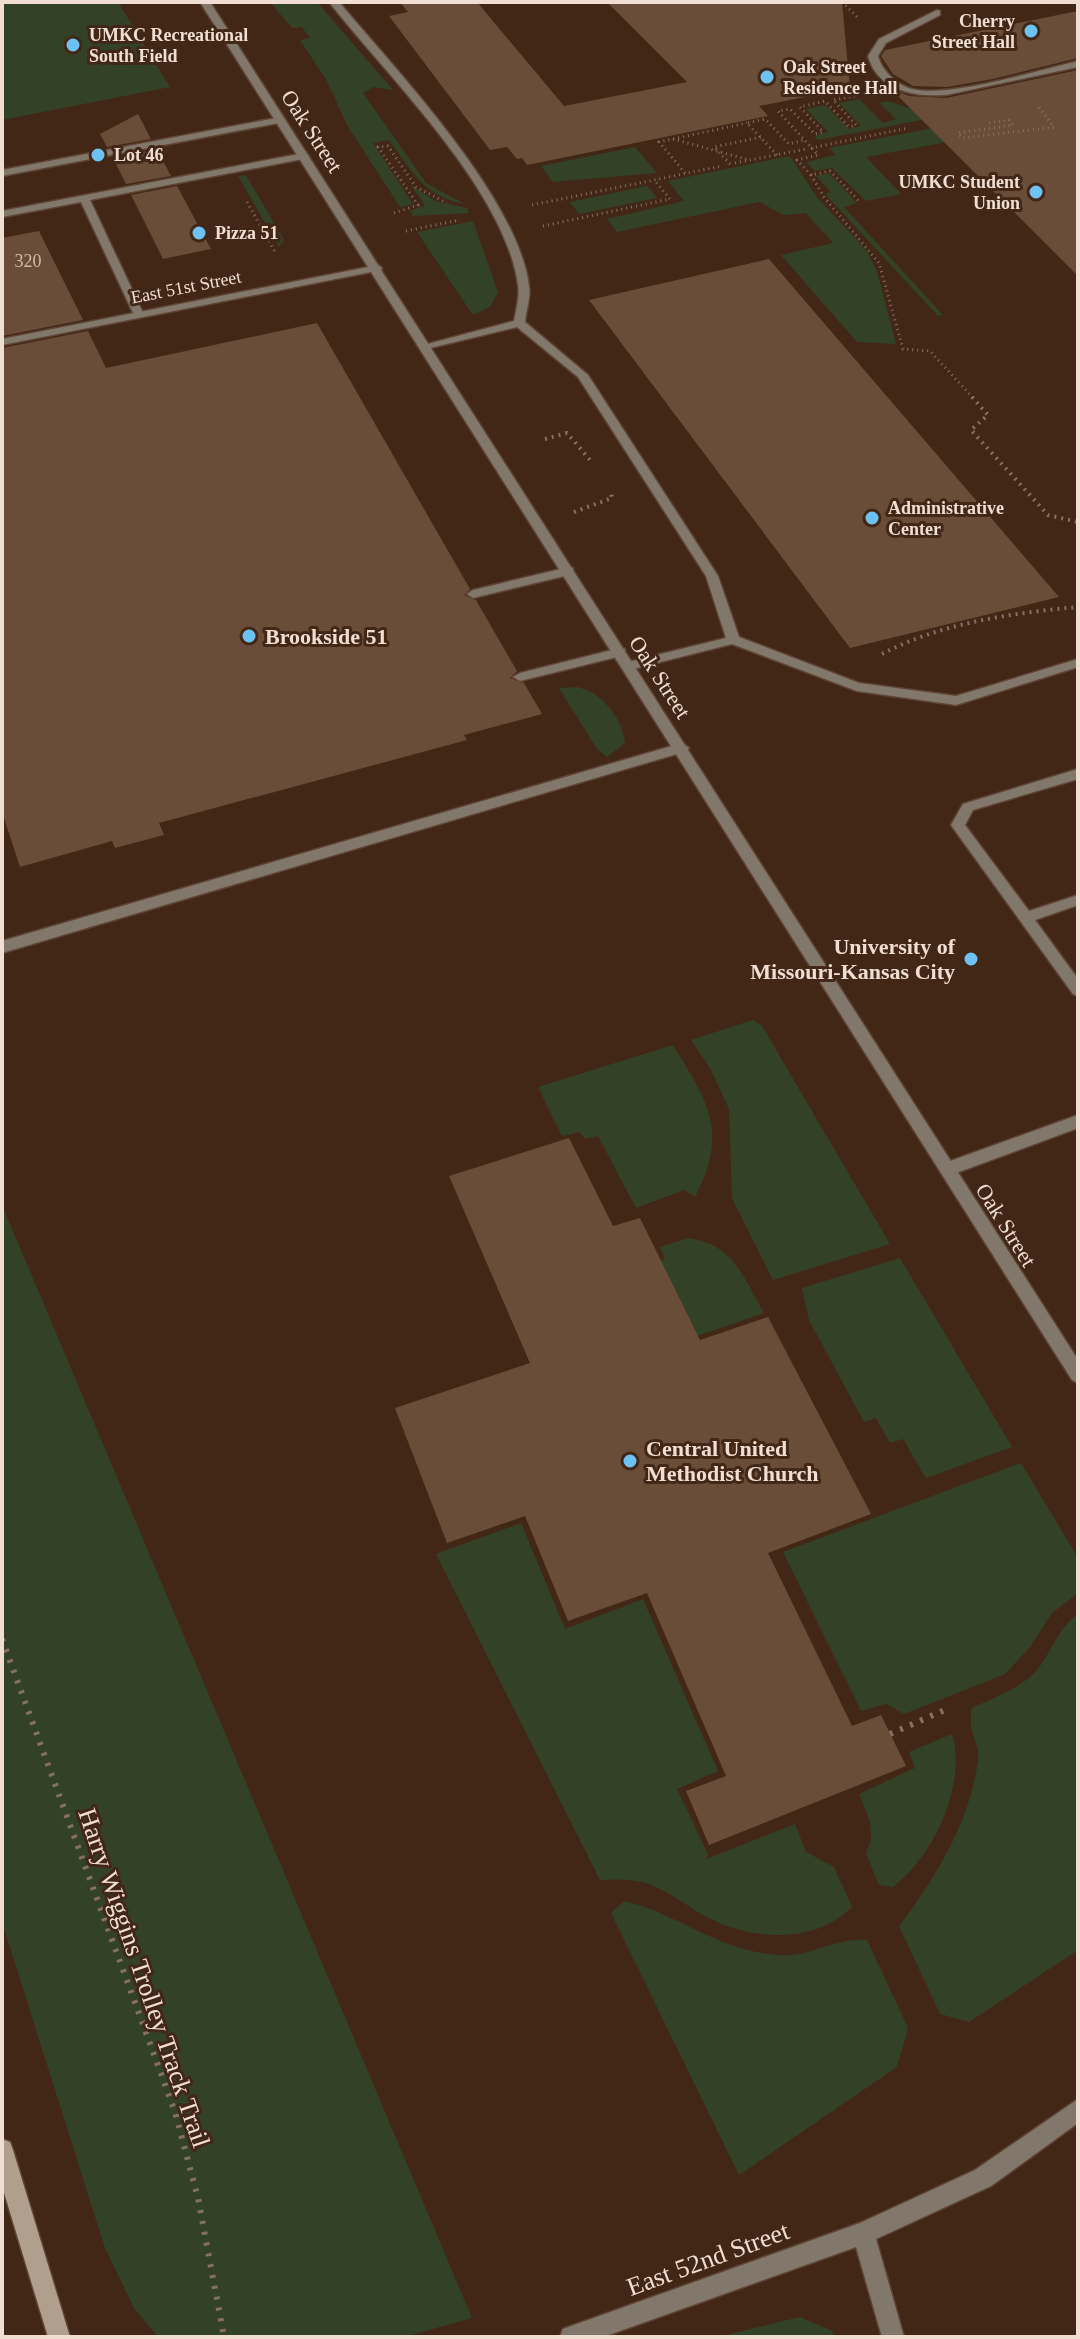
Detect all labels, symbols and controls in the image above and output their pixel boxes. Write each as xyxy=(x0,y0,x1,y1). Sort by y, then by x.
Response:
place label: Cherry Street Hall xyxy=(932,11,1015,52)
marker: Cherry Street Hall xyxy=(1022,22,1040,40)
place label: UMKC Recreational South Field xyxy=(89,25,248,66)
marker: UMKC Recreational South Field xyxy=(64,36,82,54)
place label: Oak Street Residence Hall xyxy=(783,57,898,98)
marker: Oak Street Residence Hall xyxy=(758,68,776,86)
street label: Oak Street xyxy=(276,85,348,177)
place label: Lot 46 xyxy=(114,145,164,165)
marker: Lot 46 xyxy=(89,146,107,164)
place label: UMKC Student Union xyxy=(898,172,1020,213)
marker: UMKC Student Union xyxy=(1027,183,1045,201)
place label: Pizza 51 xyxy=(215,223,278,243)
marker: Pizza 51 xyxy=(190,224,208,242)
house number: 320 xyxy=(15,251,42,271)
street label: East 51st Street xyxy=(129,266,243,308)
place label: Administrative Center xyxy=(888,498,1004,539)
marker: Administrative Center xyxy=(863,509,881,527)
place label: Brookside 51 xyxy=(265,624,387,649)
marker: Brookside 51 xyxy=(240,627,258,645)
street label: Oak Street xyxy=(624,631,696,723)
place label: University of Missouri-Kansas City xyxy=(750,934,956,984)
marker: University of Missouri-Kansas City xyxy=(962,950,980,968)
street label: Oak Street xyxy=(971,1179,1041,1271)
place label: Central United Methodist Church xyxy=(646,1436,819,1486)
marker: Central United Methodist Church xyxy=(621,1452,639,1470)
street label: Harry Wiggins Trolley Track Trail xyxy=(72,1805,216,2151)
street label: East 52nd Street xyxy=(623,2216,794,2302)

